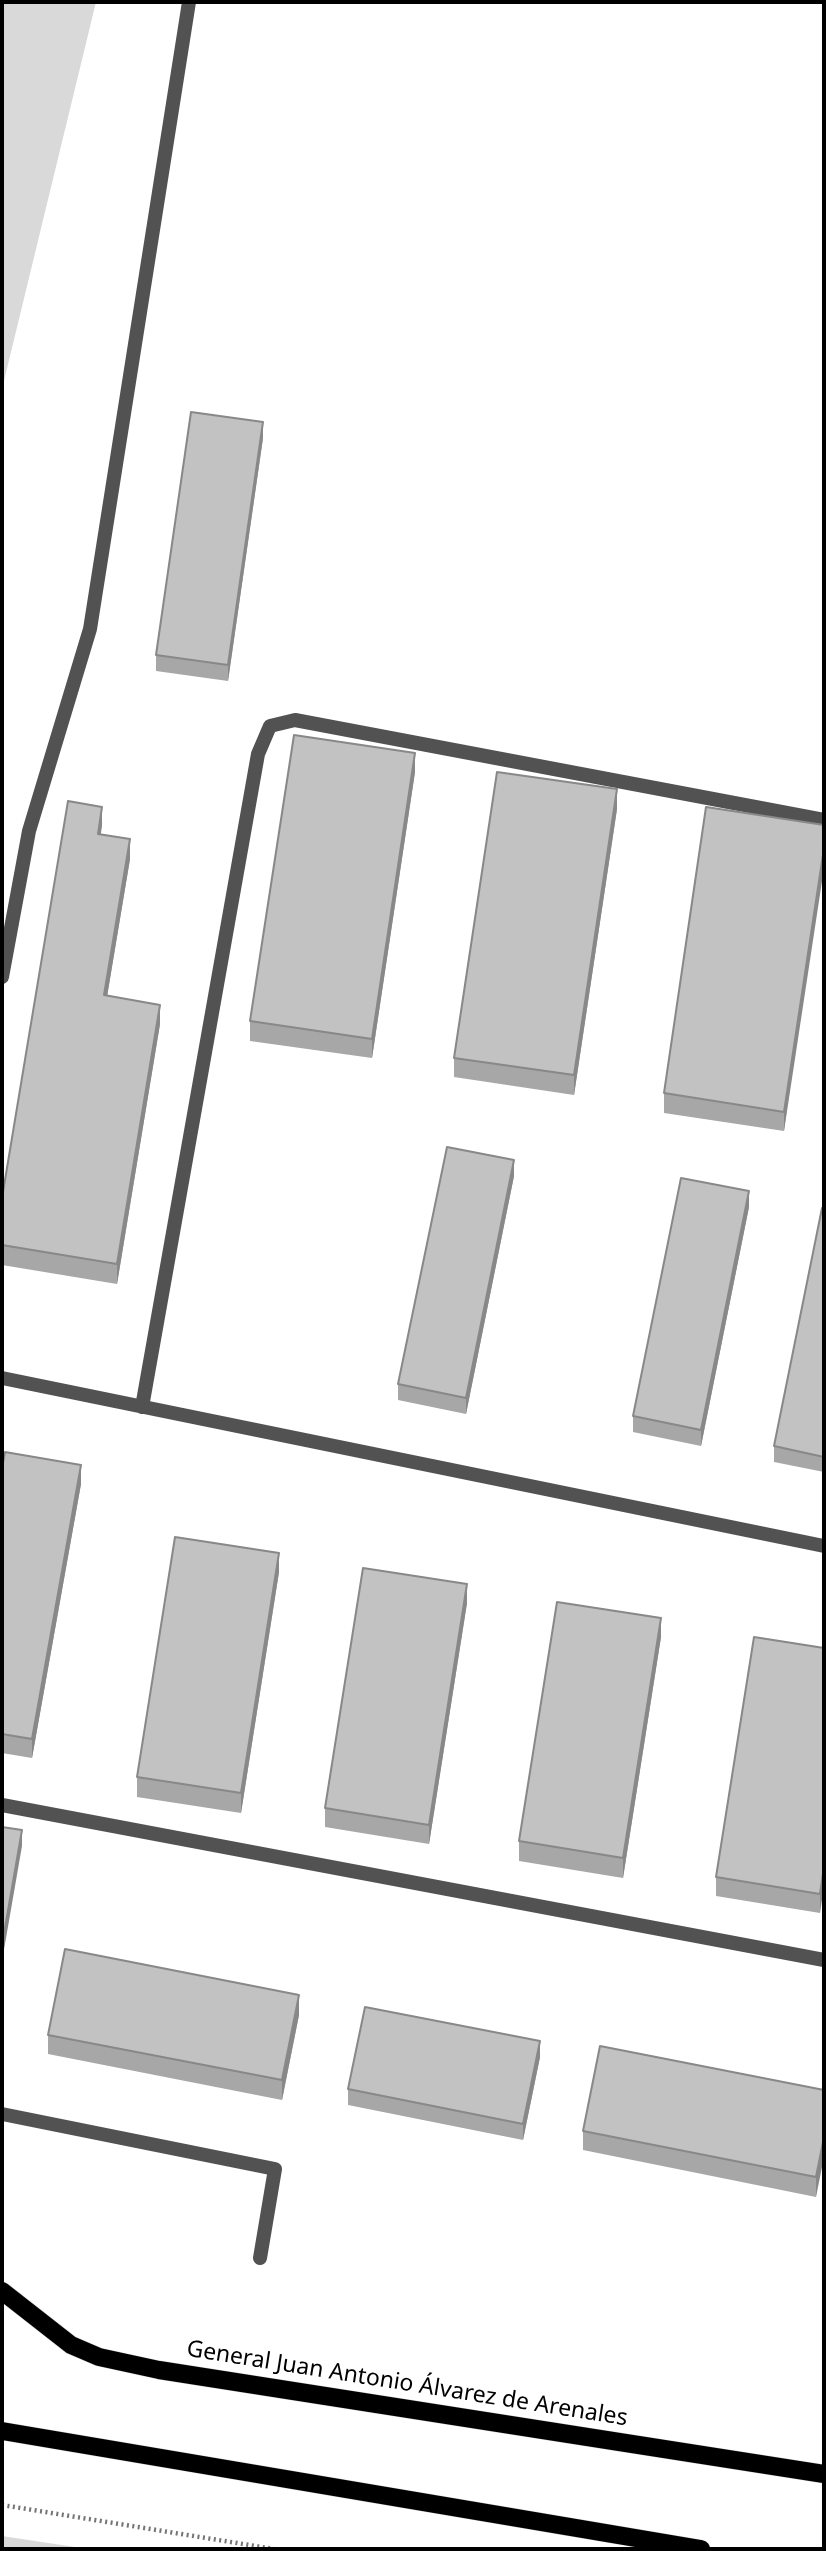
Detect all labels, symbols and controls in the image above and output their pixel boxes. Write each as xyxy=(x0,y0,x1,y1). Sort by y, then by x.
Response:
street label: General Juan Antonio Álvarez de Arenales xyxy=(185,2335,629,2433)

